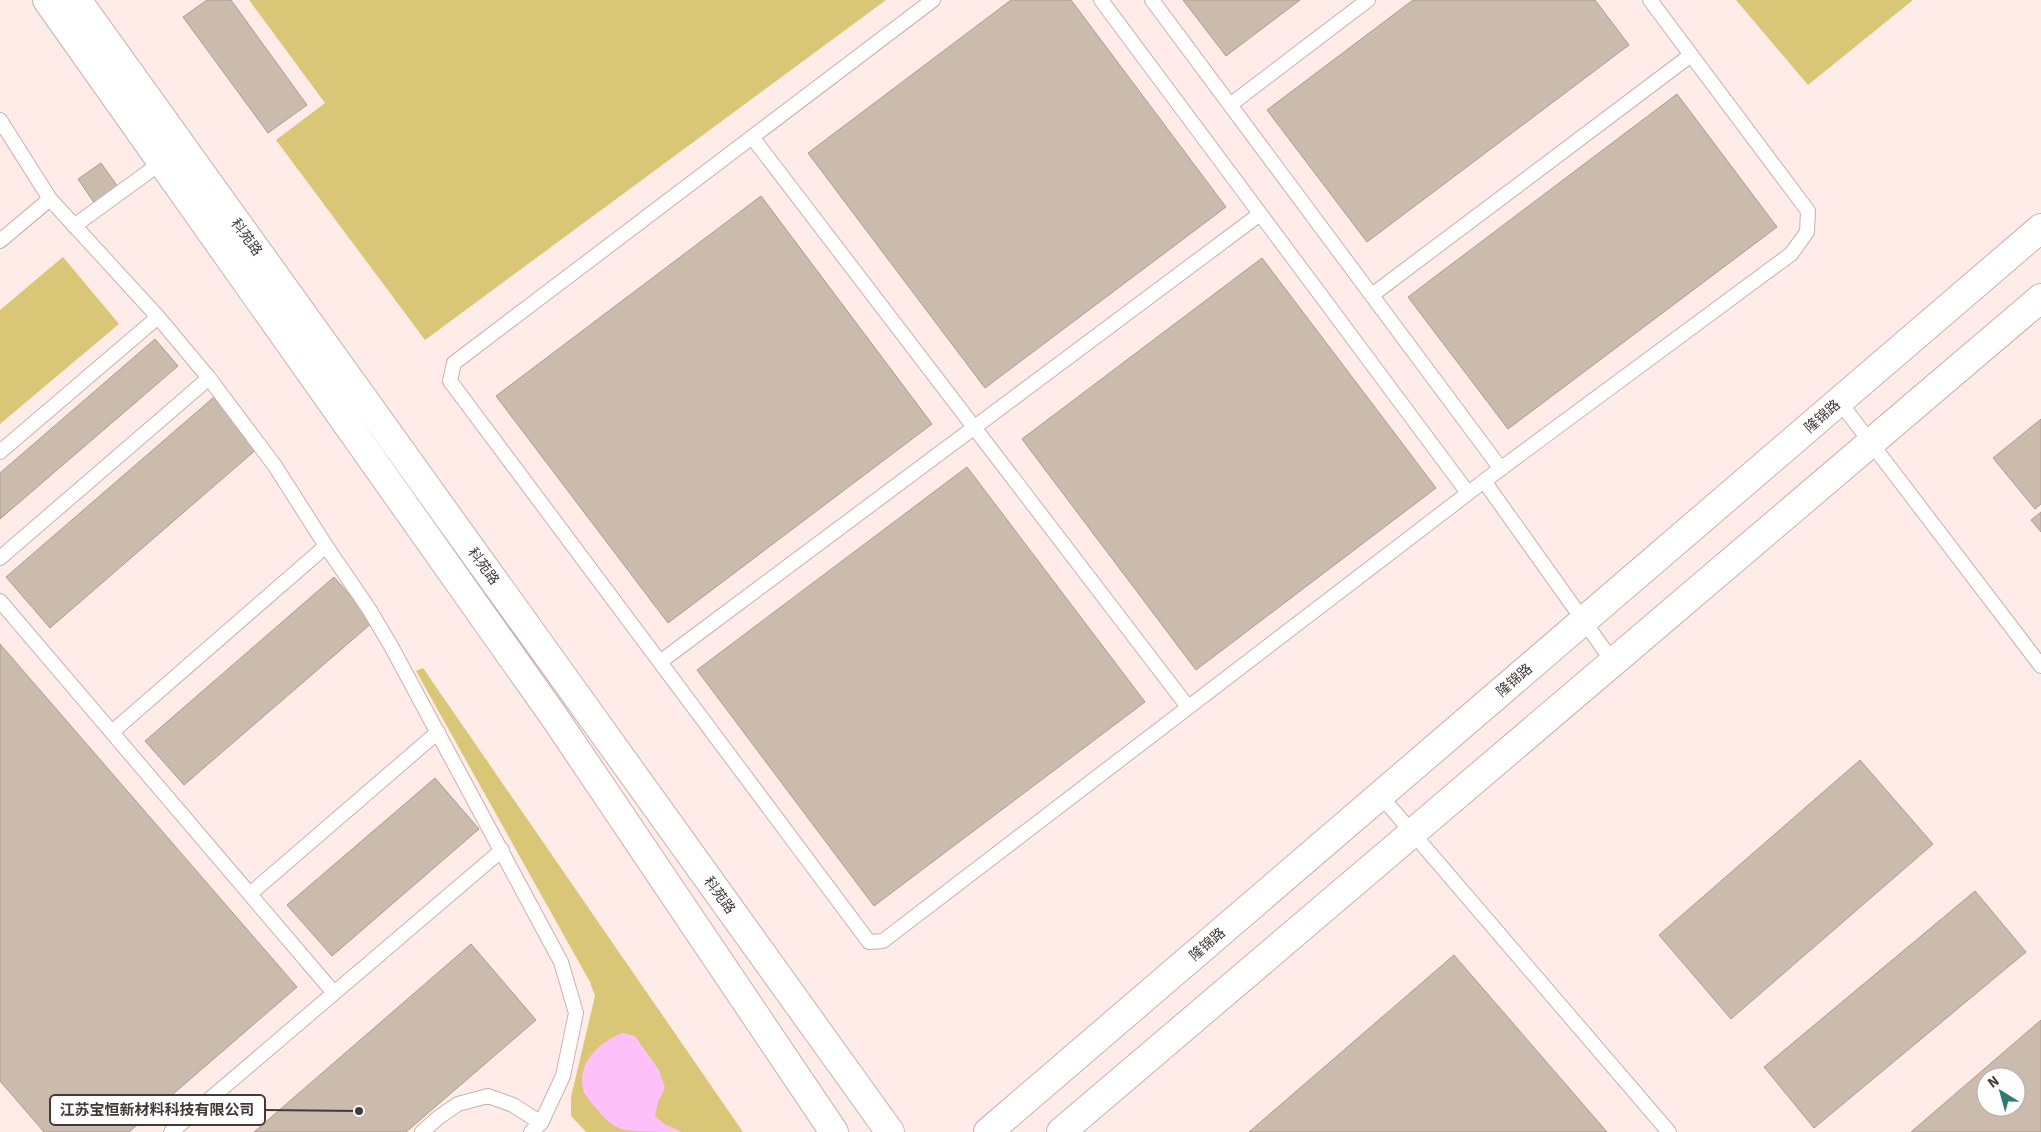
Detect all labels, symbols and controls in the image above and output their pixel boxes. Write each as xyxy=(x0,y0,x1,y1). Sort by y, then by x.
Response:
street label: 科苑路 xyxy=(227,215,266,259)
street label: 隆锦路 xyxy=(1801,396,1844,437)
street label: 科苑路 xyxy=(464,544,503,588)
street label: 隆锦路 xyxy=(1493,660,1536,701)
street label: 科苑路 xyxy=(700,873,739,917)
street label: 隆锦路 xyxy=(1186,924,1229,965)
north arrow xyxy=(1976,1067,2026,1117)
text: N xyxy=(1984,1072,2002,1092)
callout: 江苏宝恒新材料科技有限公司 xyxy=(50,1095,265,1125)
text: 江苏宝恒新材料科技有限公司 xyxy=(59,1101,255,1119)

